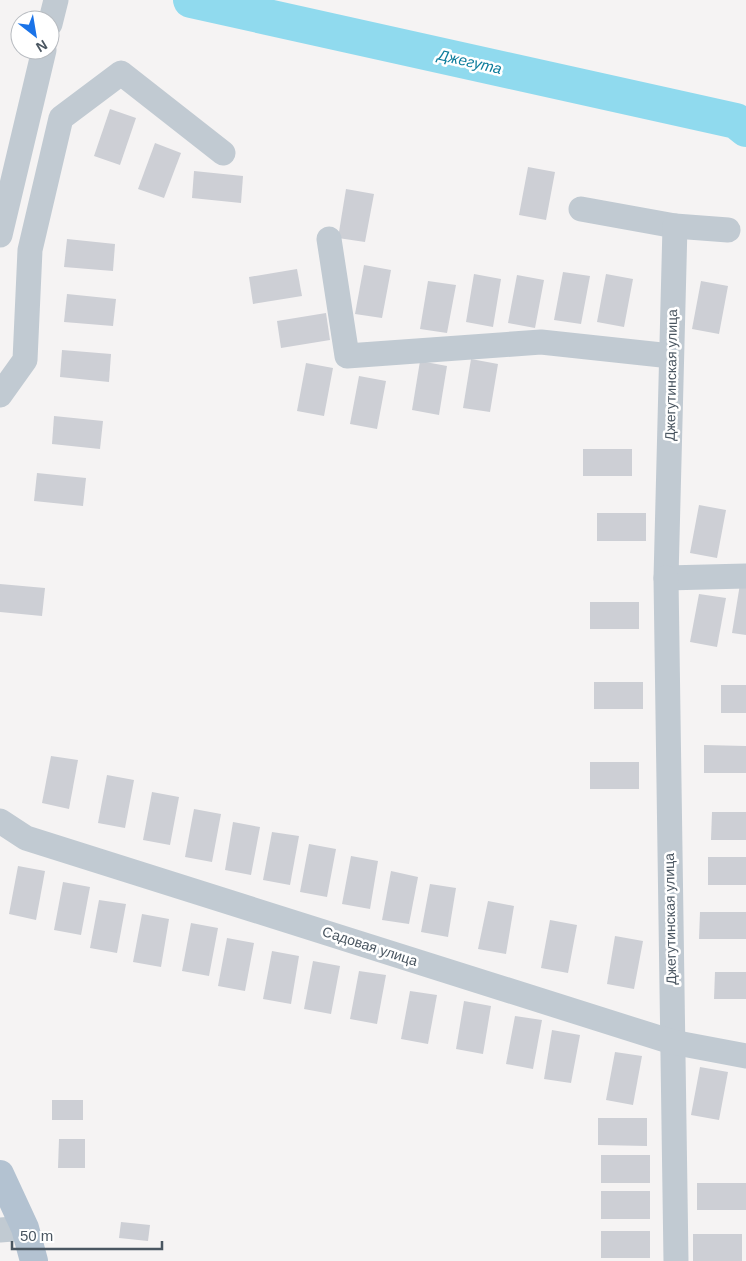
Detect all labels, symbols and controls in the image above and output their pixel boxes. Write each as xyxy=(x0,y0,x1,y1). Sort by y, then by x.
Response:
north arrow xyxy=(10,10,60,60)
text: N xyxy=(33,37,50,56)
water label: Джегута xyxy=(435,45,504,77)
street label: Джегутинская улица xyxy=(662,309,680,441)
street label: Джегутинская улица xyxy=(661,853,679,985)
street label: Садовая улица xyxy=(320,923,420,969)
scale bar xyxy=(12,1218,162,1250)
text: 50 m xyxy=(20,1227,53,1244)

